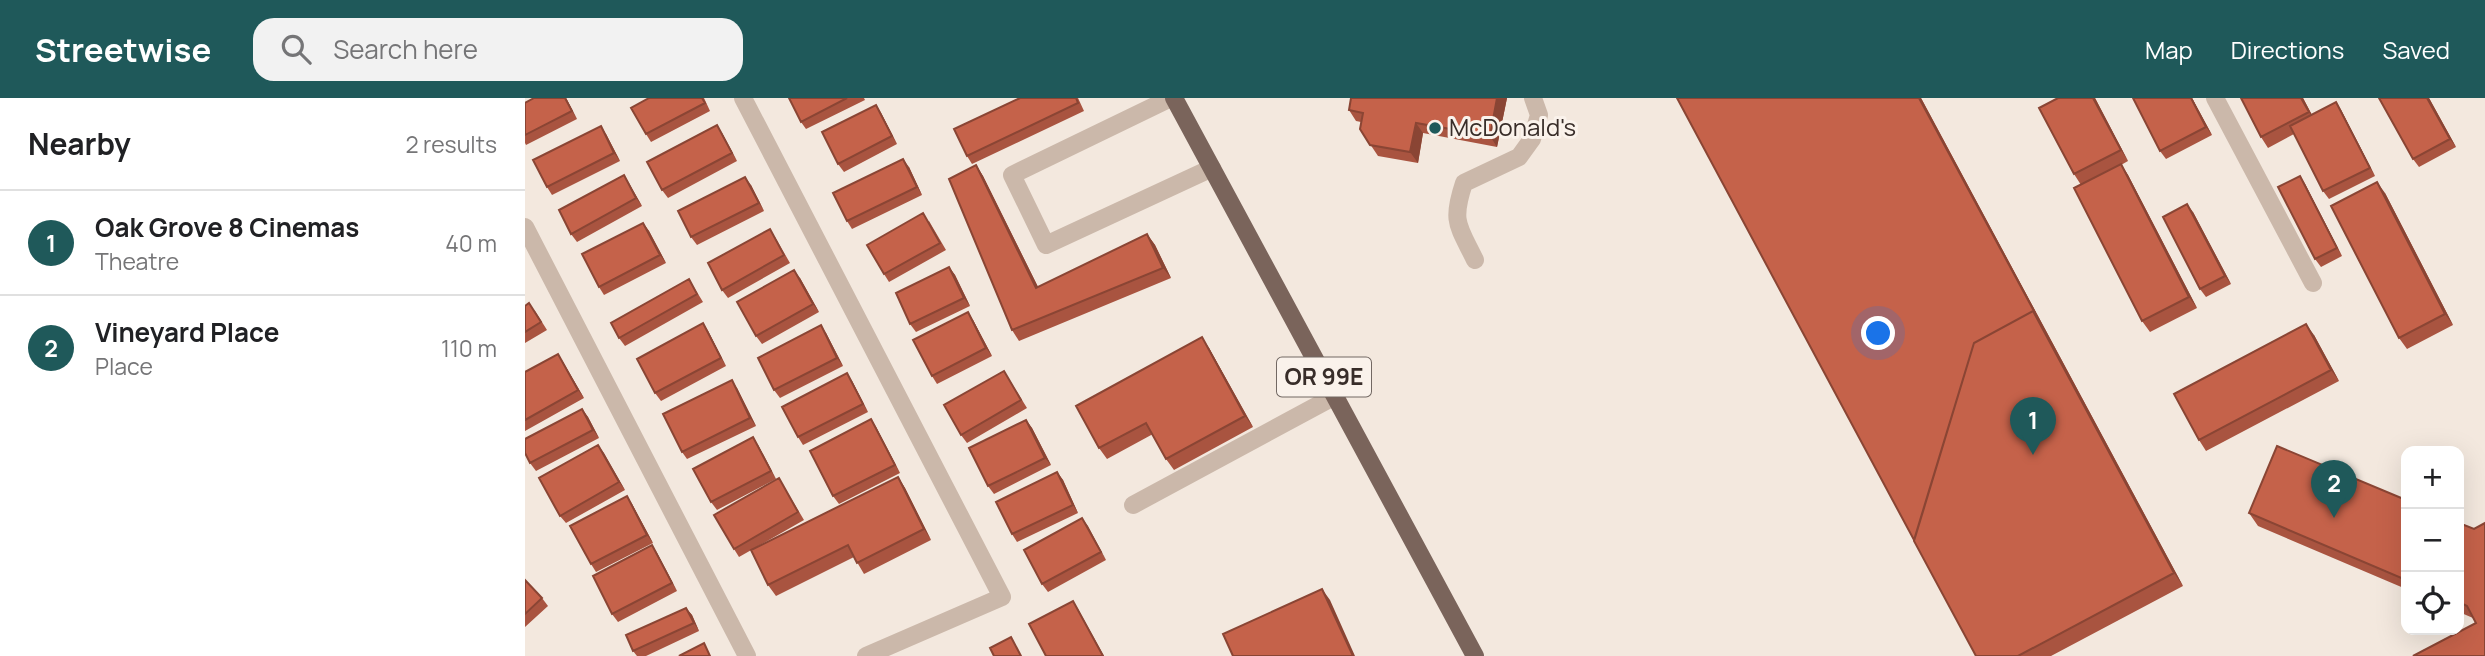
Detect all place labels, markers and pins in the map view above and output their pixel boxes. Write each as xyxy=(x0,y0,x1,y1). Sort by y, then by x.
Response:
place label: McDonald's xyxy=(1449,110,1576,143)
marker: McDonald's xyxy=(1427,120,1443,136)
pin: 1 xyxy=(2010,397,2056,455)
pin: 2 xyxy=(2311,460,2357,518)

